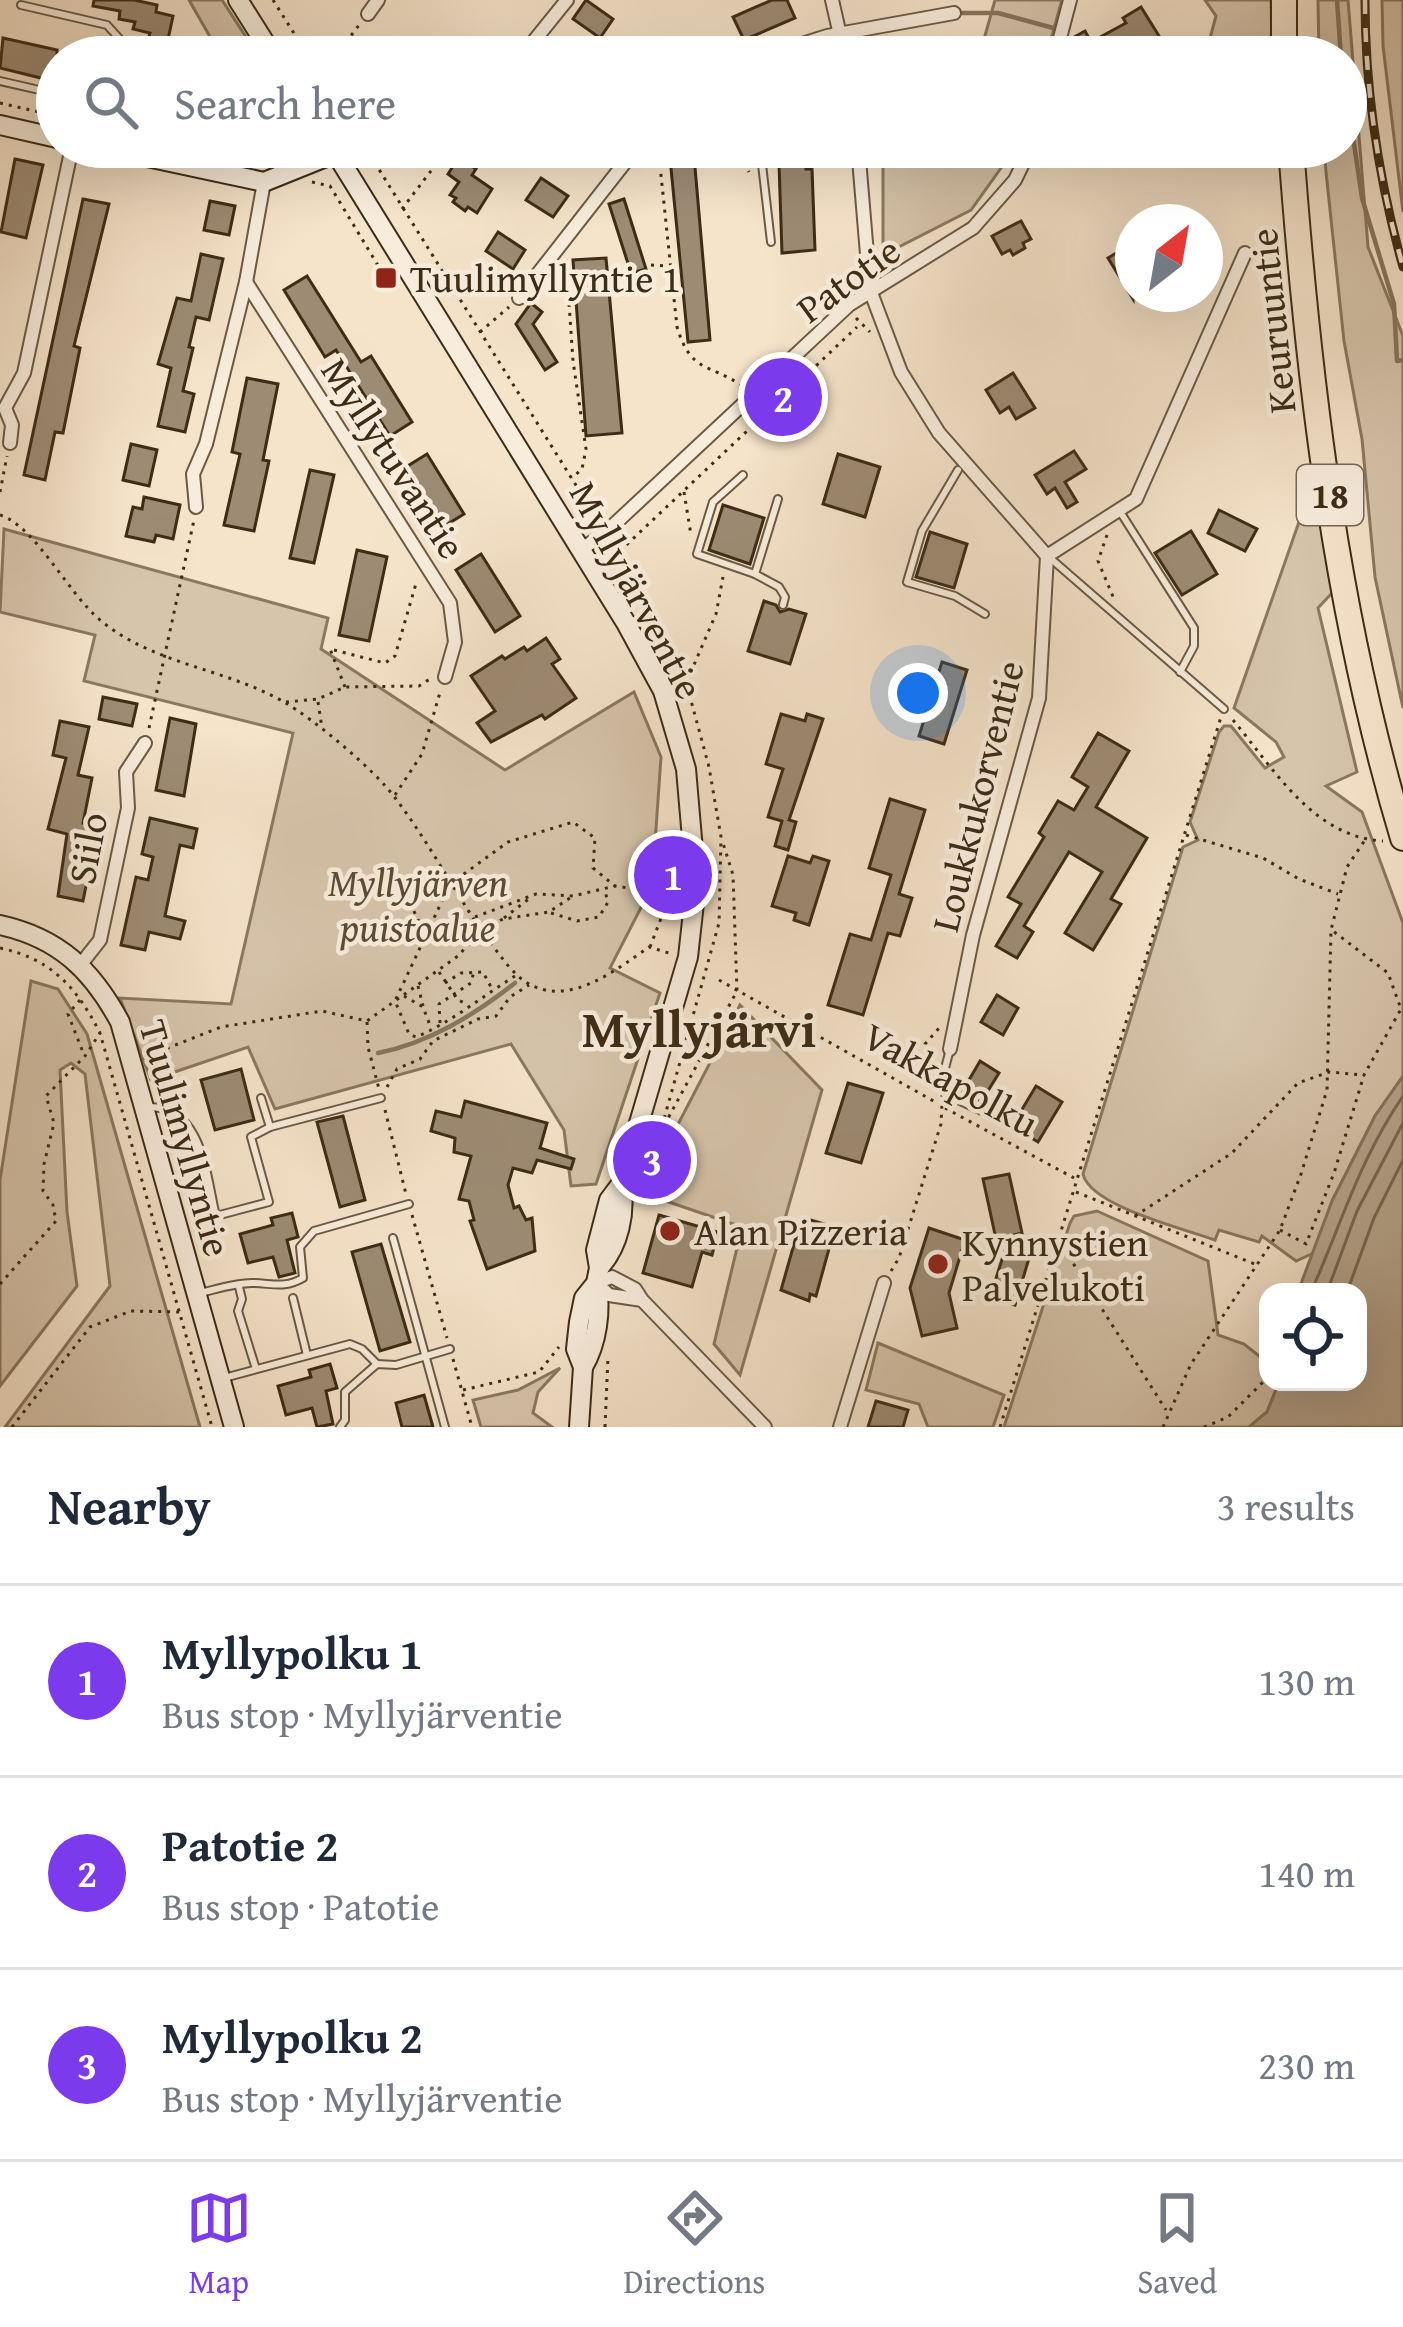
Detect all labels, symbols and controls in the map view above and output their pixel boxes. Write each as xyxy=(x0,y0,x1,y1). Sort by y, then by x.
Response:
search box xyxy=(36,36,1367,168)
icon: search xyxy=(78,69,144,135)
text: Search here xyxy=(174,70,396,135)
north arrow xyxy=(1115,204,1223,312)
street label: Patotie xyxy=(784,221,911,336)
street label: Keuruuntie xyxy=(1233,226,1310,416)
place label: Tuulimyllyntie 1 xyxy=(410,249,681,306)
marker: Tuulimyllyntie 1 xyxy=(373,265,399,291)
street label: Myllytuvantie xyxy=(308,346,481,570)
pin: 2 xyxy=(744,352,822,442)
road number: 18 xyxy=(1297,465,1363,525)
street label: Myllyjärventie xyxy=(556,471,719,709)
street label: Loukkukorventie xyxy=(915,654,1038,937)
your location xyxy=(888,663,948,723)
street label: Siilo xyxy=(52,807,121,889)
pin: 1 xyxy=(634,830,712,920)
park label: Myllyjärven puistoalue xyxy=(328,853,508,955)
district label: Myllyjärvi xyxy=(582,991,816,1066)
street label: Vakkapolku xyxy=(853,1007,1049,1150)
street label: Tuulimyllyntie xyxy=(126,1013,247,1263)
pin: 3 xyxy=(613,1115,691,1205)
place label: Alan Pizzeria xyxy=(694,1202,908,1259)
place label: Kynnystien Palvelukoti xyxy=(962,1213,1148,1315)
marker: Alan Pizzeria xyxy=(657,1218,683,1244)
marker: Kynnystien Palvelukoti xyxy=(925,1251,951,1277)
map controls xyxy=(1259,1283,1367,1391)
button: locate xyxy=(1259,1283,1367,1391)
text: Nearby xyxy=(48,1468,211,1543)
text: 3 results xyxy=(1217,1477,1355,1534)
text: Myllypolku 1 xyxy=(162,1620,423,1685)
text: 1 xyxy=(77,1652,97,1709)
text: 130 m xyxy=(1258,1652,1355,1709)
text: Bus stop · Myllyjärventie xyxy=(162,1685,563,1742)
text: Patotie 2 xyxy=(162,1812,339,1877)
text: 2 xyxy=(77,1844,97,1901)
text: 140 m xyxy=(1258,1844,1355,1901)
text: Bus stop · Patotie xyxy=(162,1877,439,1934)
text: Myllypolku 2 xyxy=(162,2004,423,2069)
text: 3 xyxy=(77,2036,97,2093)
text: 230 m xyxy=(1258,2036,1355,2093)
text: Bus stop · Myllyjärventie xyxy=(162,2069,563,2126)
tab: Map xyxy=(186,2185,252,2305)
tab: Directions xyxy=(624,2185,765,2305)
tab: Saved xyxy=(1137,2185,1217,2305)

